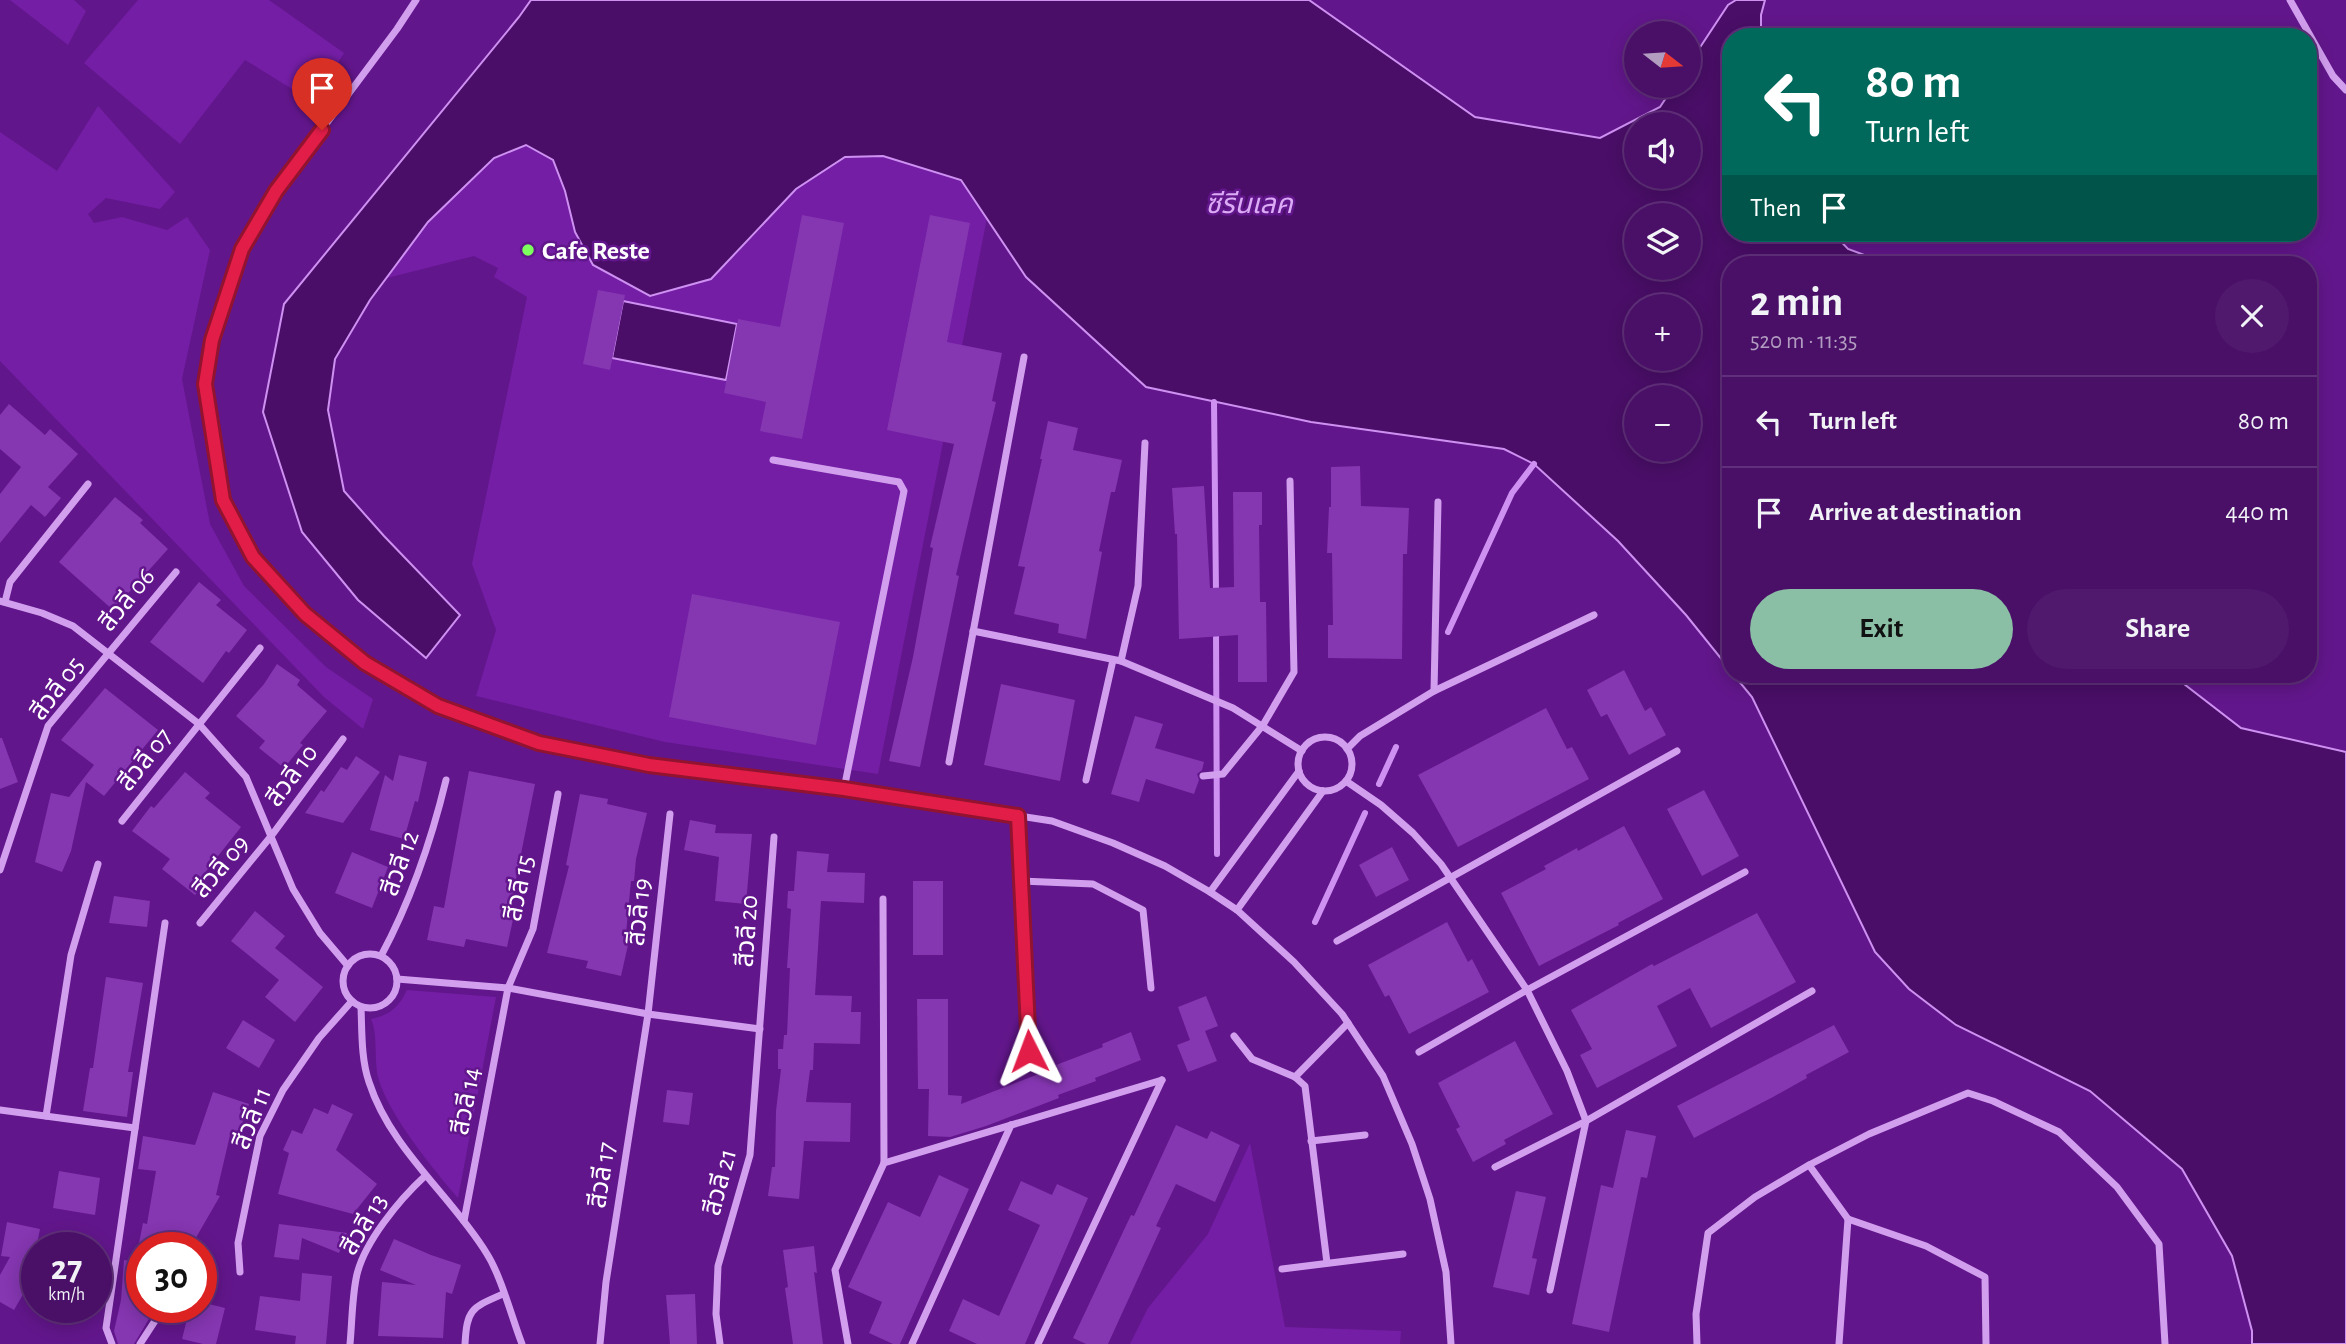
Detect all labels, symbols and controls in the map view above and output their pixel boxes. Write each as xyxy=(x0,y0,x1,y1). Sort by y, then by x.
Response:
north arrow xyxy=(1624,21,1701,98)
map controls xyxy=(1624,21,1701,462)
icon: left xyxy=(1750,56,1841,147)
pin xyxy=(292,58,352,130)
text: 80 m xyxy=(1865,58,1962,107)
icon: arrive xyxy=(303,69,341,107)
button: sound xyxy=(1624,112,1701,189)
text: Turn left xyxy=(1865,116,1969,148)
icon: arrive xyxy=(1815,189,1853,227)
water label: ซีรีนเลค xyxy=(1205,190,1295,219)
text: Then xyxy=(1750,195,1801,221)
button: layers xyxy=(1624,203,1701,280)
place label: Cafe Reste xyxy=(542,238,650,264)
marker: Cafe Reste xyxy=(520,242,536,258)
button: close xyxy=(2215,279,2289,353)
text: 2 min xyxy=(1750,281,1843,323)
button: + xyxy=(1624,294,1701,371)
text: 520 m · 11:35 xyxy=(1750,330,1857,353)
button: − xyxy=(1624,385,1701,462)
icon: left xyxy=(1750,403,1788,441)
text: Turn left xyxy=(1809,408,1897,434)
text: 80 m xyxy=(2238,408,2289,434)
icon: arrive xyxy=(1750,494,1788,532)
text: Arrive at destination xyxy=(1809,499,2022,525)
text: 440 m xyxy=(2225,499,2289,525)
street label: สีวลี 06 xyxy=(94,563,160,636)
button: Exit xyxy=(1750,589,2013,669)
button: Share xyxy=(2027,589,2289,669)
street label: สีวลี 05 xyxy=(25,652,89,725)
street label: สีวลี 07 xyxy=(113,723,177,796)
street label: สีวลี 10 xyxy=(261,740,323,811)
street label: สีวลี 12 xyxy=(376,827,424,900)
street label: สีวลี 09 xyxy=(187,830,254,903)
street label: สีวลี 15 xyxy=(499,853,539,923)
street label: สีวลี 19 xyxy=(623,877,655,947)
street label: สีวลี 20 xyxy=(732,894,762,968)
position arrow xyxy=(992,1014,1066,1088)
street label: สีวลี 14 xyxy=(447,1065,485,1137)
street label: สีวลี 11 xyxy=(228,1084,276,1153)
street label: สีวลี 17 xyxy=(584,1140,620,1210)
street label: สีวลี 21 xyxy=(699,1146,741,1218)
street label: สีวลี 13 xyxy=(336,1189,392,1260)
speed limit sign: 30 xyxy=(126,1232,217,1323)
text: 27 xyxy=(51,1251,82,1286)
text: km/h xyxy=(48,1286,85,1304)

